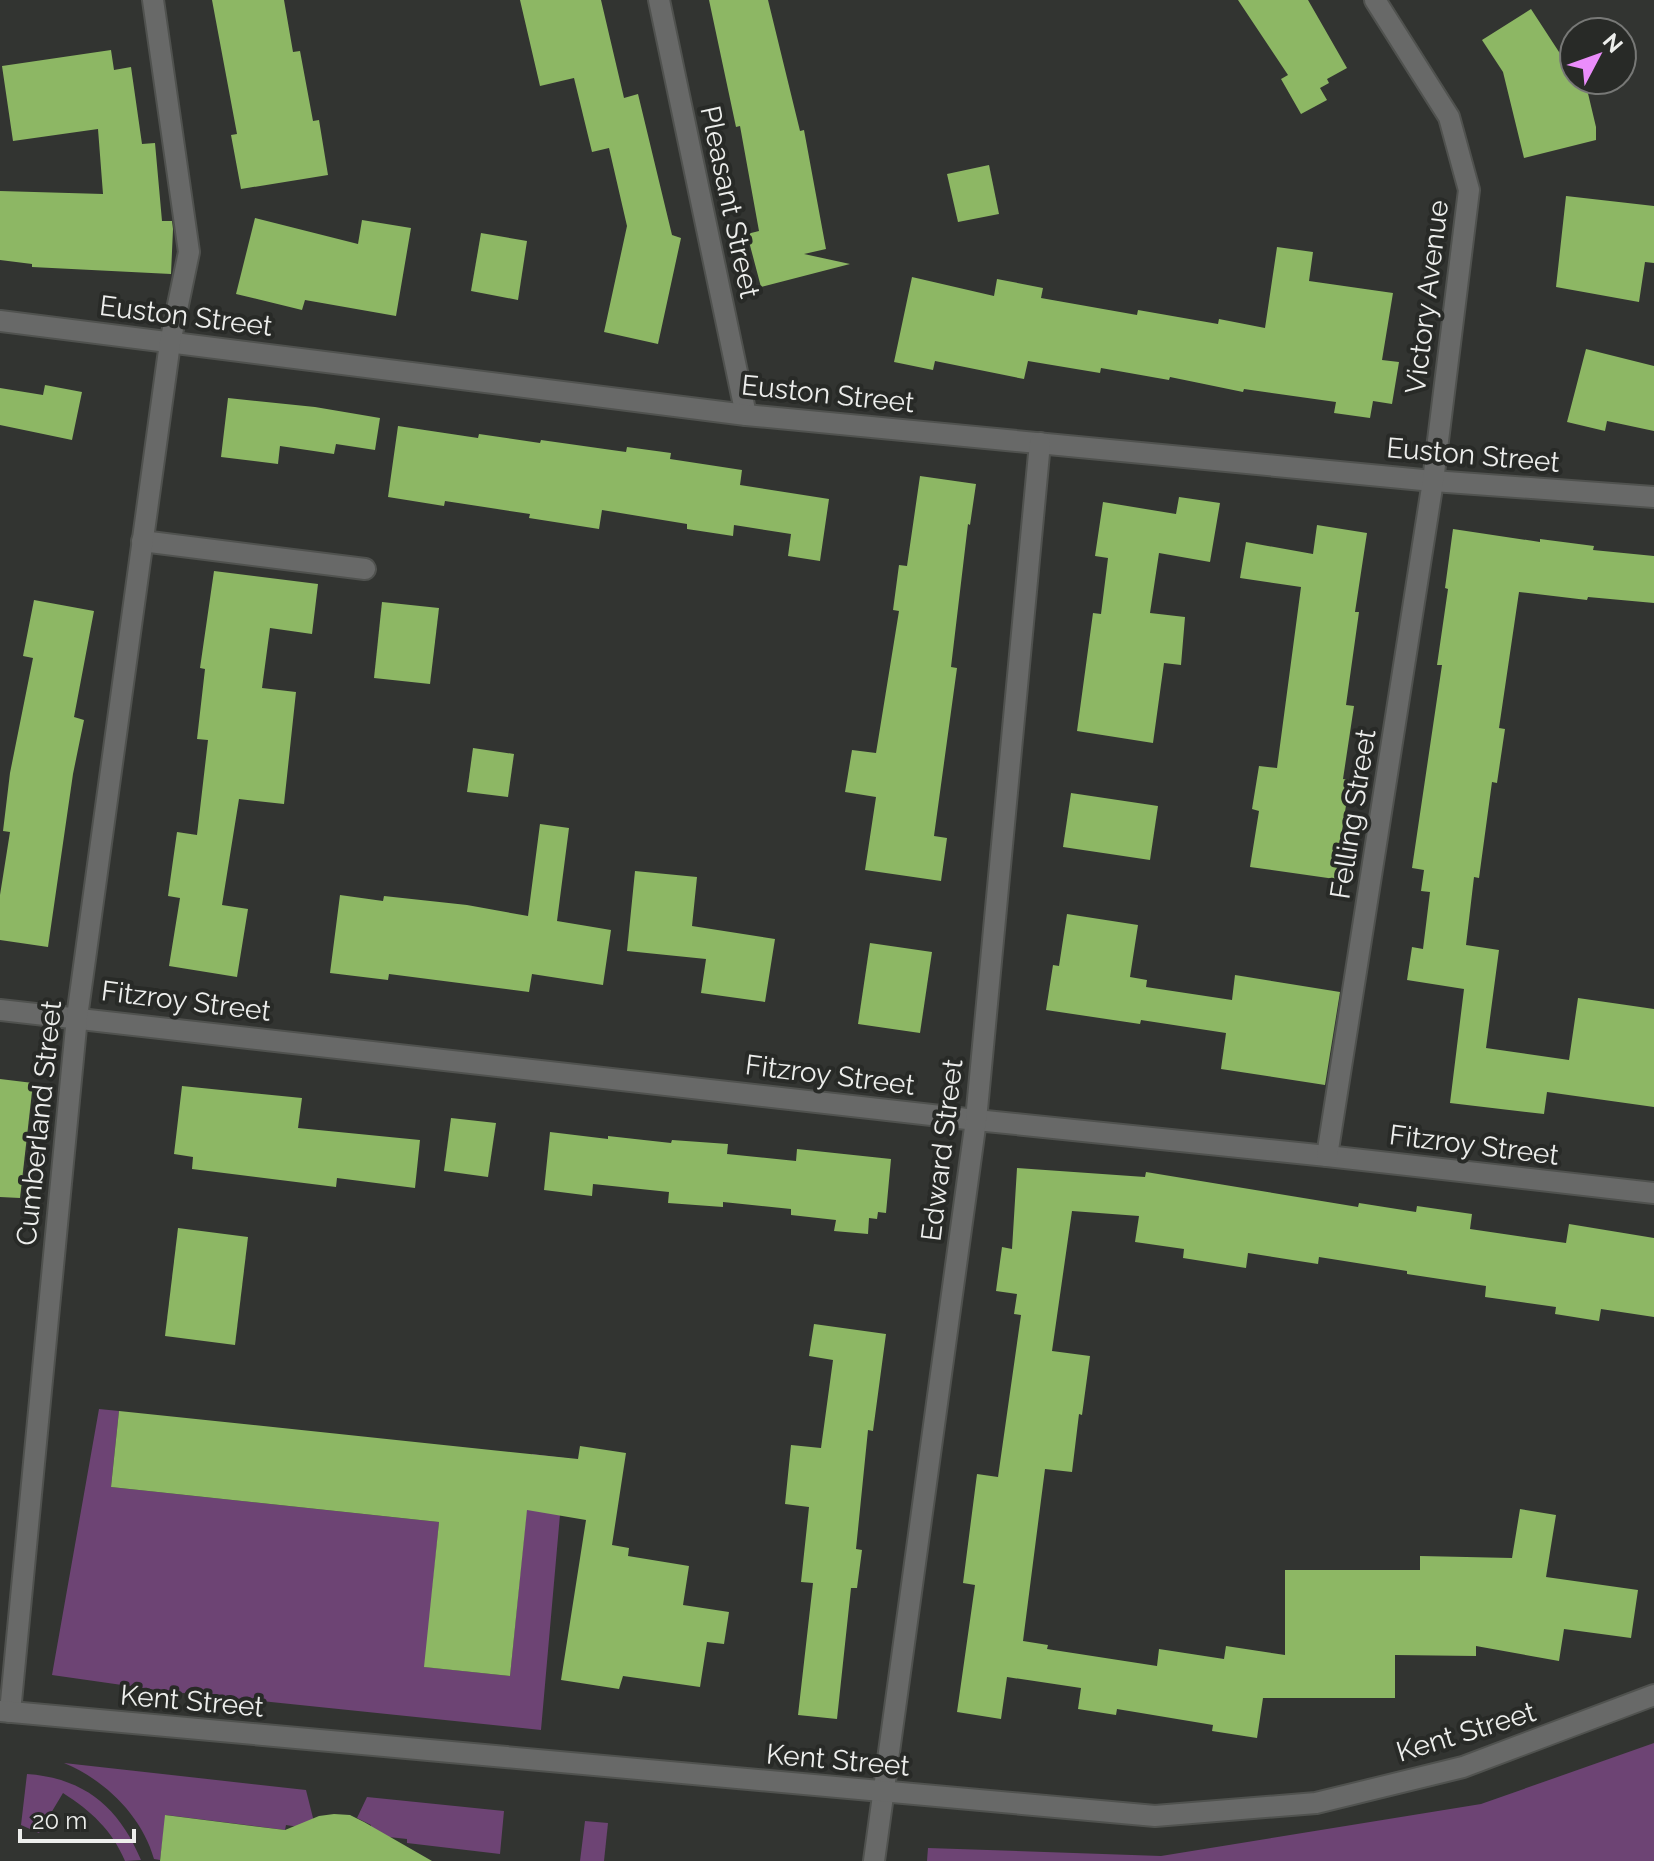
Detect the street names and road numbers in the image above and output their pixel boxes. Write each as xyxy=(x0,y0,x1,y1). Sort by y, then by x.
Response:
street label: Pleasant Street xyxy=(694,103,767,302)
street label: Victory Avenue xyxy=(1399,198,1455,396)
street label: Euston Street xyxy=(98,289,275,343)
street label: Euston Street xyxy=(740,369,917,420)
street label: Euston Street xyxy=(1385,431,1562,479)
street label: Felling Street xyxy=(1323,726,1383,901)
street label: Fitzroy Street xyxy=(99,974,273,1028)
street label: Cumberland Street xyxy=(10,998,68,1247)
street label: Fitzroy Street xyxy=(743,1048,917,1102)
street label: Edward Street xyxy=(914,1056,970,1243)
street label: Fitzroy Street xyxy=(1387,1118,1561,1172)
street label: Kent Street xyxy=(119,1678,266,1724)
street label: Kent Street xyxy=(1392,1695,1540,1769)
street label: Kent Street xyxy=(765,1737,912,1783)

